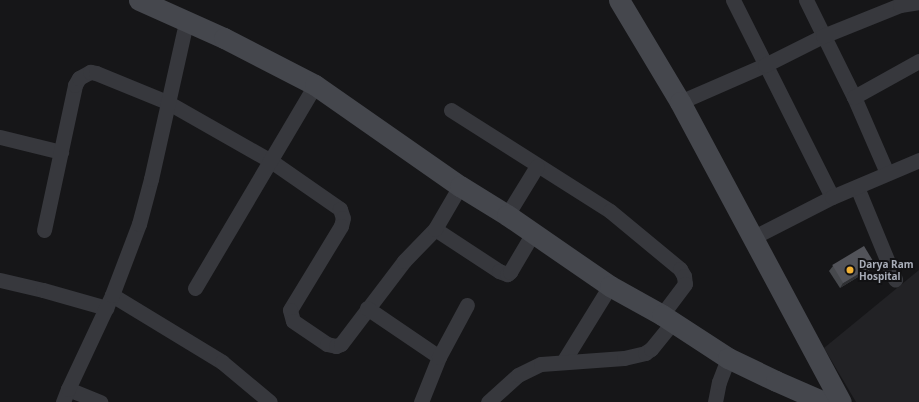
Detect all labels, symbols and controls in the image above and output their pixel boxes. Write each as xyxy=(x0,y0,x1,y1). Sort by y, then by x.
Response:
place label: Darya Ram Hospital xyxy=(859,258,913,282)
marker: Darya Ram Hospital xyxy=(844,264,856,276)

